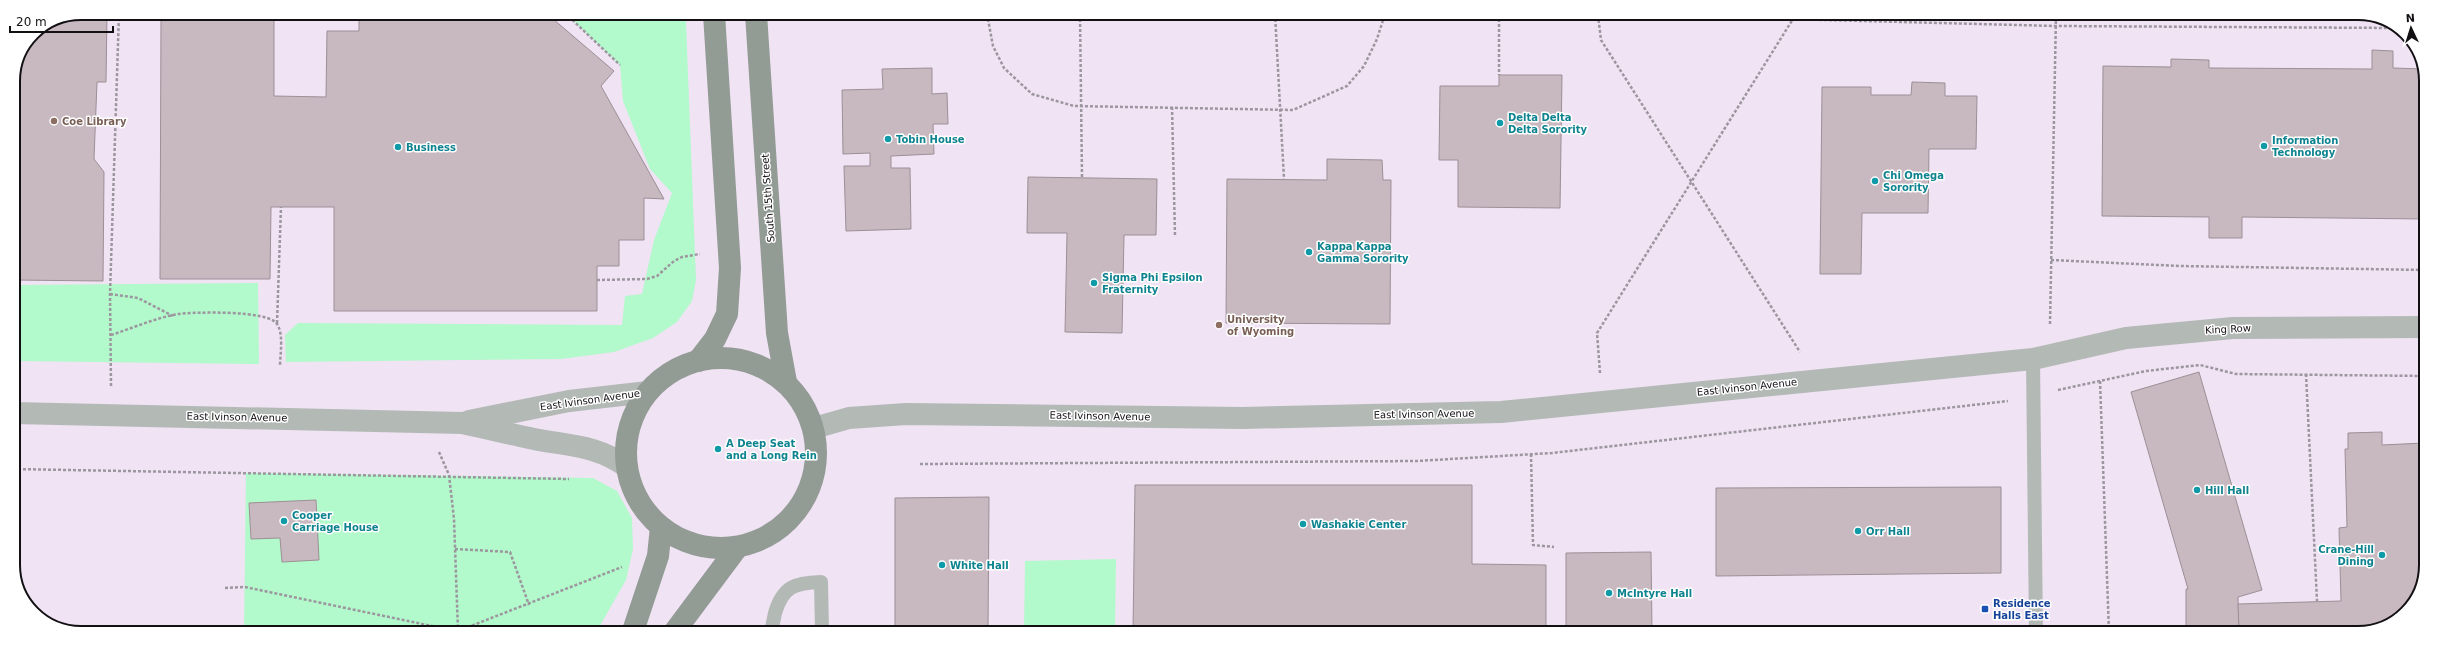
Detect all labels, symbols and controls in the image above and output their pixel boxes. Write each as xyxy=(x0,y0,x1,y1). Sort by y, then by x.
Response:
scale bar xyxy=(10,8,113,34)
north arrow xyxy=(2391,8,2431,48)
text: N xyxy=(2405,12,2415,25)
text: 20 m xyxy=(16,15,47,29)
place label: Delta Delta Delta Sorority xyxy=(1508,112,1588,135)
marker: Coe Library xyxy=(49,116,59,126)
place label: Coe Library xyxy=(62,116,127,127)
marker: Delta Delta Delta Sorority xyxy=(1495,118,1505,128)
marker: Tobin House xyxy=(883,134,893,144)
place label: Tobin House xyxy=(896,134,965,145)
place label: Information Technology xyxy=(2272,135,2338,158)
marker: Information Technology xyxy=(2259,141,2269,151)
marker: Business xyxy=(393,142,403,152)
place label: Business xyxy=(406,142,456,153)
street label: South 15th Street xyxy=(759,153,777,243)
place label: Chi Omega Sorority xyxy=(1883,170,1944,193)
marker: Chi Omega Sorority xyxy=(1870,176,1880,186)
place label: Kappa Kappa Gamma Sorority xyxy=(1317,241,1409,264)
marker: Kappa Kappa Gamma Sorority xyxy=(1304,247,1314,257)
place label: Sigma Phi Epsilon Fraternity xyxy=(1102,272,1203,295)
marker: Sigma Phi Epsilon Fraternity xyxy=(1089,278,1099,288)
place label: University of Wyoming xyxy=(1227,314,1294,337)
marker: University of Wyoming xyxy=(1214,320,1224,330)
street label: King Row xyxy=(2205,322,2251,336)
street label: East Ivinson Avenue xyxy=(1696,376,1798,398)
street label: East Ivinson Avenue xyxy=(539,388,641,412)
street label: East Ivinson Avenue xyxy=(1374,408,1474,420)
street label: East Ivinson Avenue xyxy=(1050,410,1150,422)
street label: East Ivinson Avenue xyxy=(187,411,287,423)
place label: A Deep Seat and a Long Rein xyxy=(726,438,817,461)
marker: A Deep Seat and a Long Rein xyxy=(713,444,723,454)
marker: Hill Hall xyxy=(2192,485,2202,495)
place label: Hill Hall xyxy=(2205,485,2249,496)
place label: Cooper Carriage House xyxy=(292,510,379,533)
marker: Cooper Carriage House xyxy=(279,516,289,526)
marker: Washakie Center xyxy=(1298,519,1308,529)
place label: Washakie Center xyxy=(1311,519,1406,530)
marker: Orr Hall xyxy=(1853,526,1863,536)
place label: Orr Hall xyxy=(1866,526,1910,537)
place label: Crane-Hill Dining xyxy=(2318,544,2374,567)
marker: Crane-Hill Dining xyxy=(2377,550,2387,560)
marker: White Hall xyxy=(937,560,947,570)
place label: White Hall xyxy=(950,560,1009,571)
marker: McIntyre Hall xyxy=(1604,588,1614,598)
place label: McIntyre Hall xyxy=(1617,588,1692,599)
place label: Residence Halls East xyxy=(1993,598,2051,621)
marker: Residence Halls East xyxy=(1980,604,1990,614)

